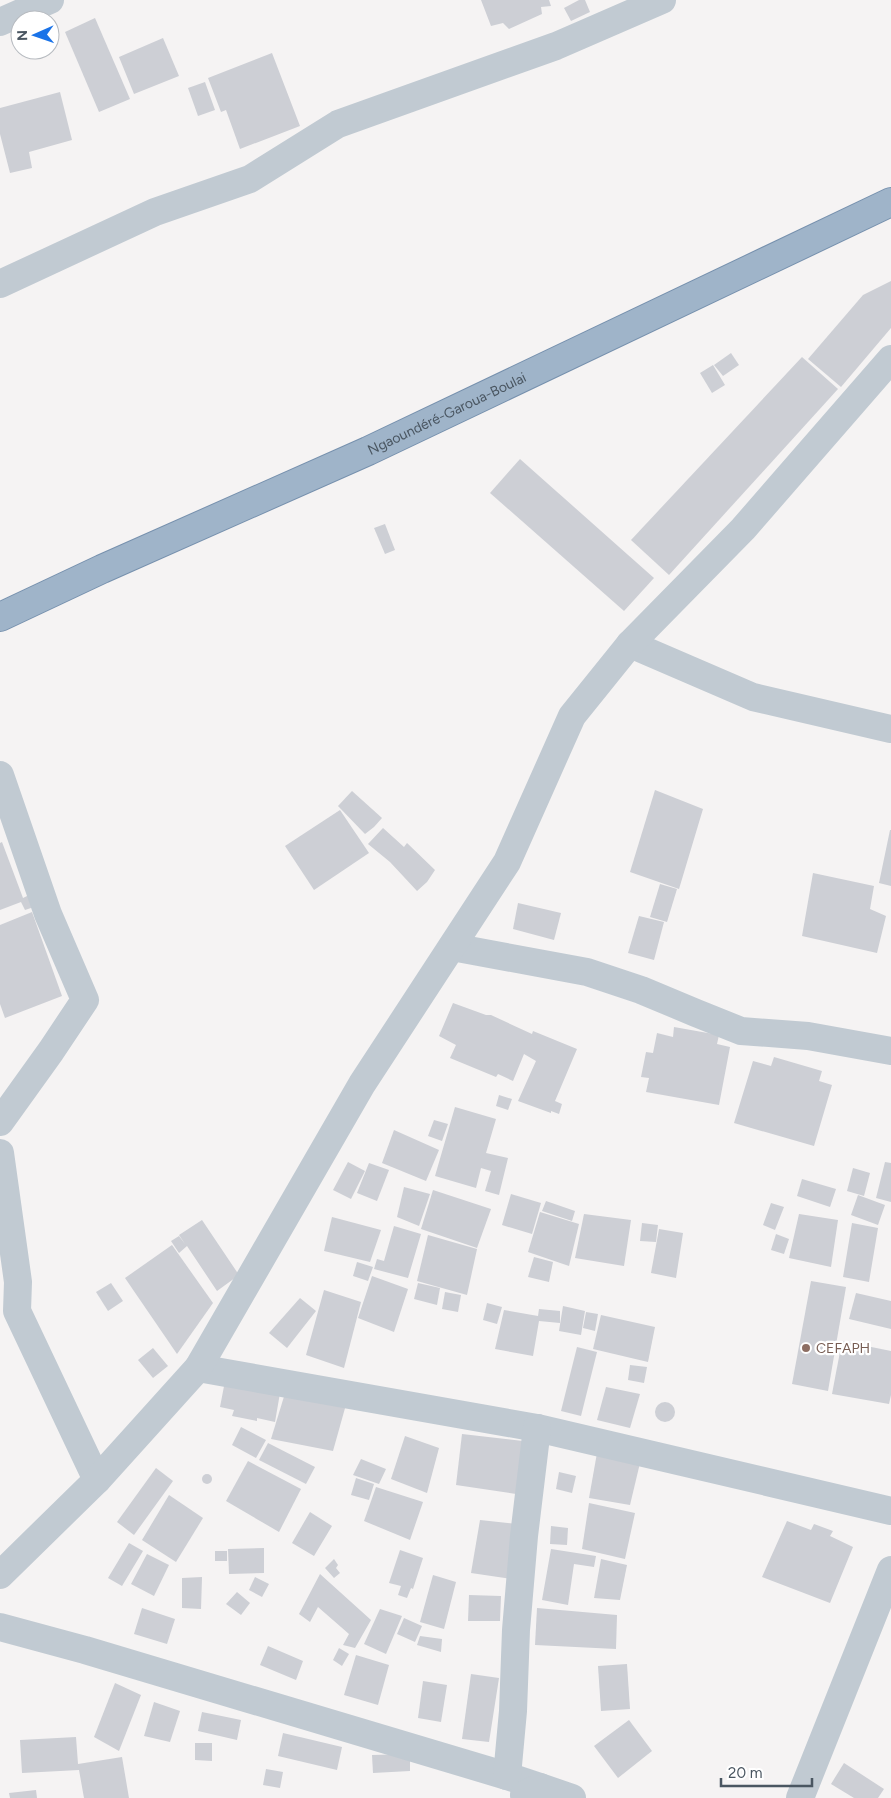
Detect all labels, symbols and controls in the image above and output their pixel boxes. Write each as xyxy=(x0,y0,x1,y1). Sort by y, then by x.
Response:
north arrow xyxy=(10,10,60,60)
text: N xyxy=(14,30,31,41)
street label: Ngaoundéré-Garoua-Boulai xyxy=(365,369,529,459)
place label: CEFAPH xyxy=(816,1340,870,1357)
marker: CEFAPH xyxy=(800,1342,812,1354)
scale bar xyxy=(721,1756,812,1788)
text: 20 m xyxy=(728,1764,762,1782)

